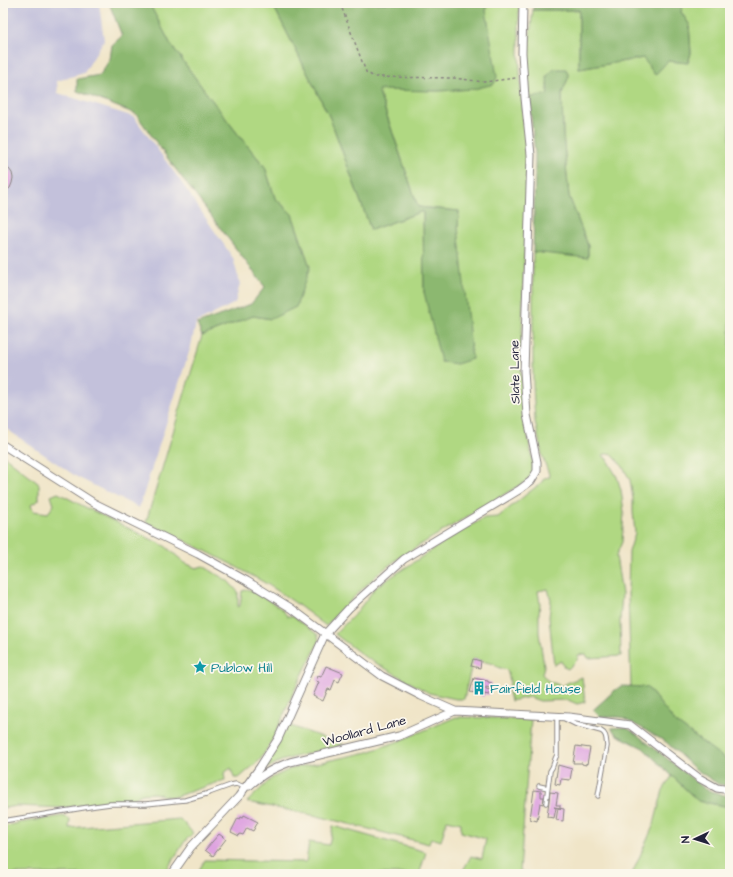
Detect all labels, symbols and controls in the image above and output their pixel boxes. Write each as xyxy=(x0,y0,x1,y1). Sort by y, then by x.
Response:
street label: Slate Lane xyxy=(505,340,525,404)
place icon: Publow Hill xyxy=(192,659,208,675)
place label: Publow Hill xyxy=(211,659,272,677)
building icon: Fairfield House xyxy=(471,680,487,696)
place label: Fairfield House xyxy=(490,680,581,698)
street label: Woollard Lane xyxy=(321,711,408,751)
north arrow xyxy=(675,819,715,859)
text: N xyxy=(678,836,693,844)

